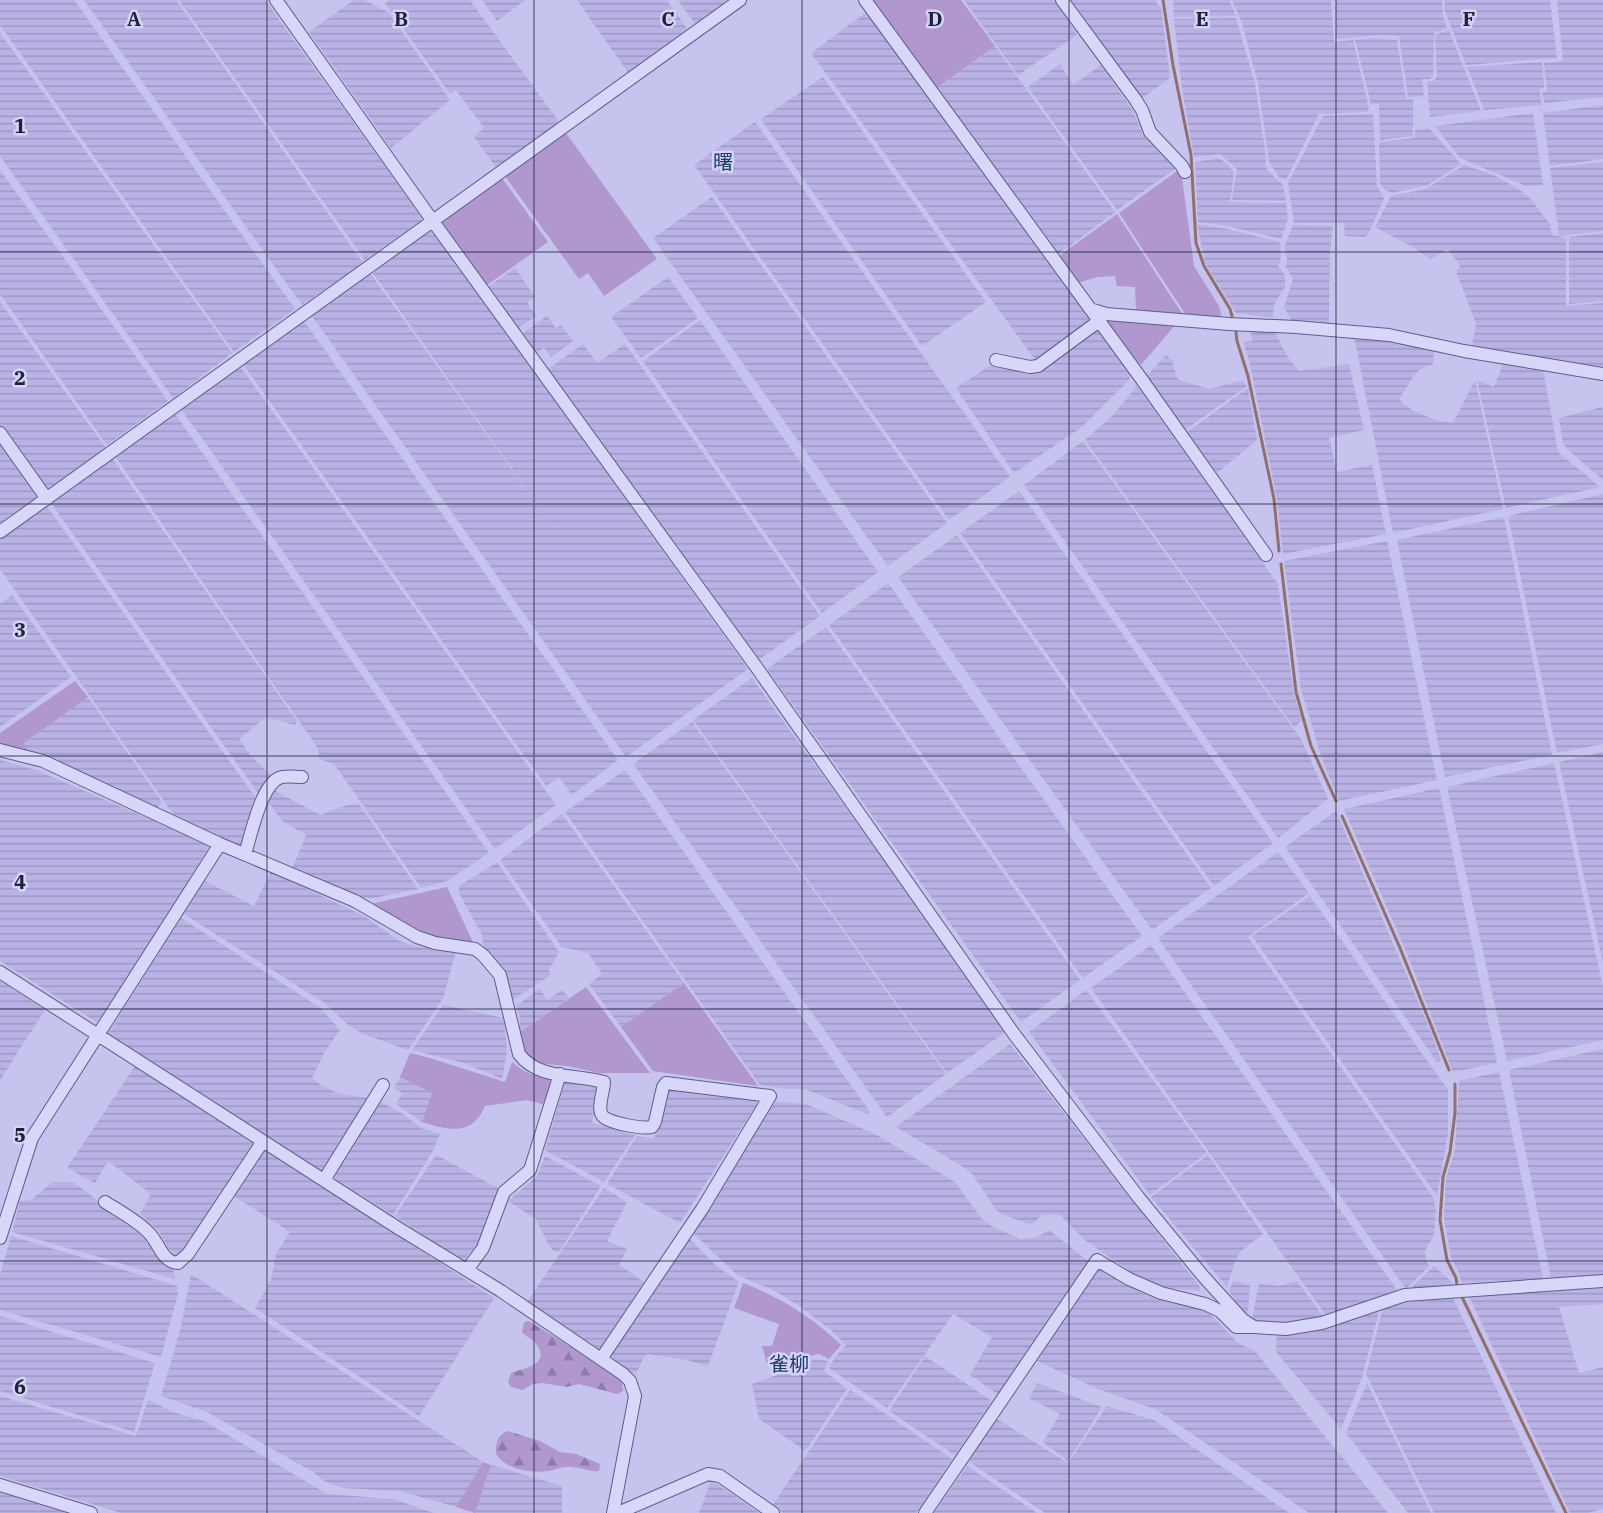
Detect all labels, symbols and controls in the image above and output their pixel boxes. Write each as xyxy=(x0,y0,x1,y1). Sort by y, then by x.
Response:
text: A xyxy=(127,5,141,32)
text: B xyxy=(394,5,408,32)
text: C xyxy=(661,5,675,32)
text: D xyxy=(927,5,943,32)
text: E xyxy=(1195,5,1209,32)
text: F xyxy=(1463,5,1475,32)
text: 1 xyxy=(14,112,26,139)
district label: 曙 xyxy=(713,148,733,175)
text: 2 xyxy=(14,364,26,391)
text: 3 xyxy=(14,616,26,643)
text: 4 xyxy=(14,868,26,895)
text: 5 xyxy=(14,1121,26,1148)
district label: 雀柳 xyxy=(769,1350,809,1377)
text: 6 xyxy=(14,1373,26,1400)

